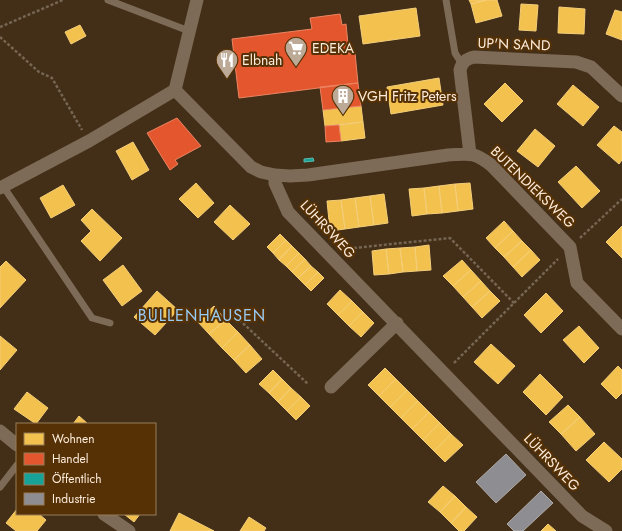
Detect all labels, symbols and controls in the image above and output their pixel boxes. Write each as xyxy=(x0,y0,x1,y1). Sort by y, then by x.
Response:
street label: UP'N SAND xyxy=(477,33,551,55)
supermarket icon: EDEKA xyxy=(283,35,309,68)
place label: EDEKA xyxy=(312,38,355,58)
restaurant icon: Elbnah xyxy=(214,47,240,80)
place label: Elbnah xyxy=(242,50,282,70)
building icon: VGH Fritz Peters xyxy=(330,83,356,116)
place label: VGH Fritz Peters xyxy=(358,86,457,106)
street label: BUTENDIEKSWEG xyxy=(486,142,580,233)
street label: LÜHRSWEG xyxy=(296,195,360,263)
district label: BULLENHAUSEN xyxy=(138,304,266,327)
legend xyxy=(16,423,156,515)
street label: LÜHRSWEG xyxy=(519,429,585,495)
text: Wohnen xyxy=(52,430,95,448)
text: Handel xyxy=(52,450,88,468)
text: Öffentlich xyxy=(52,470,102,488)
text: Industrie xyxy=(52,490,96,508)

